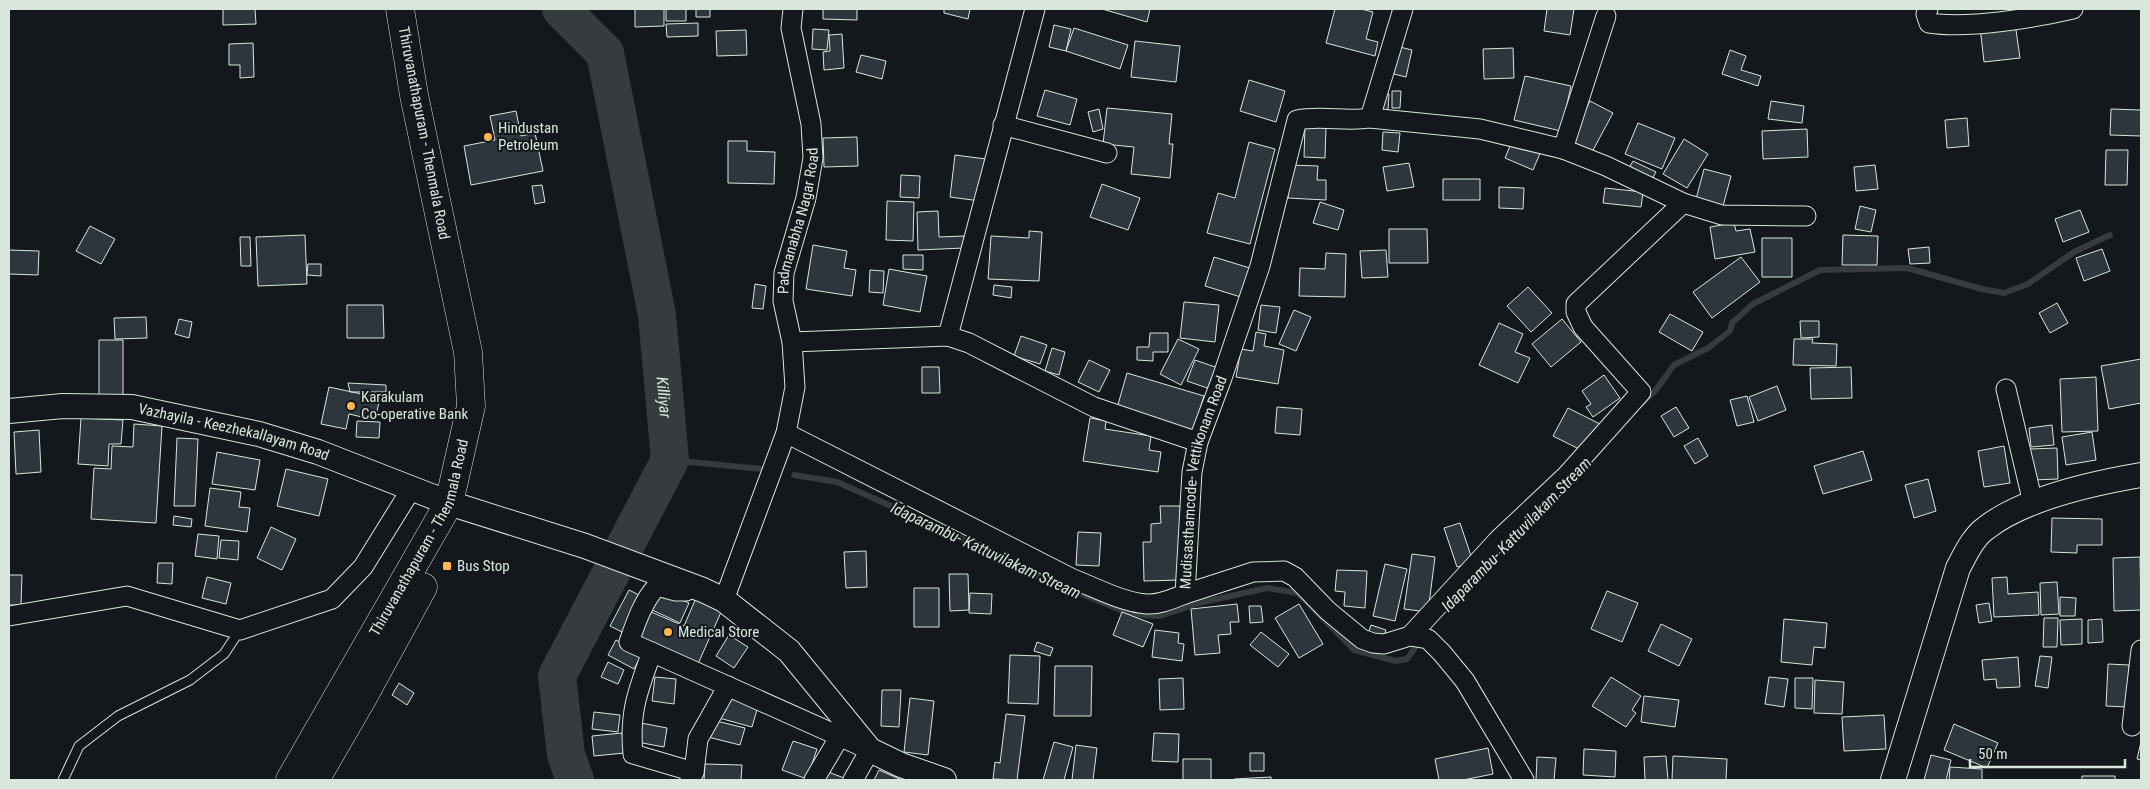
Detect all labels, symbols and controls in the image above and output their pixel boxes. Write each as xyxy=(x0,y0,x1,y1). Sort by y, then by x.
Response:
street label: Thiruvanathapuram - Thenmala Road xyxy=(394,25,454,241)
place label: Hindustan Petroleum xyxy=(498,119,559,154)
marker: Hindustan Petroleum xyxy=(482,131,494,143)
street label: Padmanabha Nagar Road xyxy=(774,147,822,294)
street label: Mudisasthamcode- Vettikonam Road xyxy=(1176,373,1231,590)
water label: Killiyar xyxy=(653,376,675,420)
place label: Karakulam Co-operative Bank xyxy=(361,388,468,423)
street label: Vazhayila - Keezhekallayam Road xyxy=(137,400,332,465)
marker: Karakulam Co-operative Bank xyxy=(345,400,357,412)
street label: Thiruvanathapuram - Thenmala Road xyxy=(366,437,472,639)
water label: Idaparambu- Kattuvilakam Stream xyxy=(1437,453,1595,616)
water label: Idaparambu- Kattuvilakam Stream xyxy=(888,498,1084,603)
place label: Bus Stop xyxy=(457,557,510,575)
marker: Bus Stop xyxy=(441,560,453,572)
place label: Medical Store xyxy=(678,623,759,641)
marker: Medical Store xyxy=(662,626,674,638)
scale bar xyxy=(1970,736,2125,768)
text: 50 m xyxy=(1978,745,2008,763)

